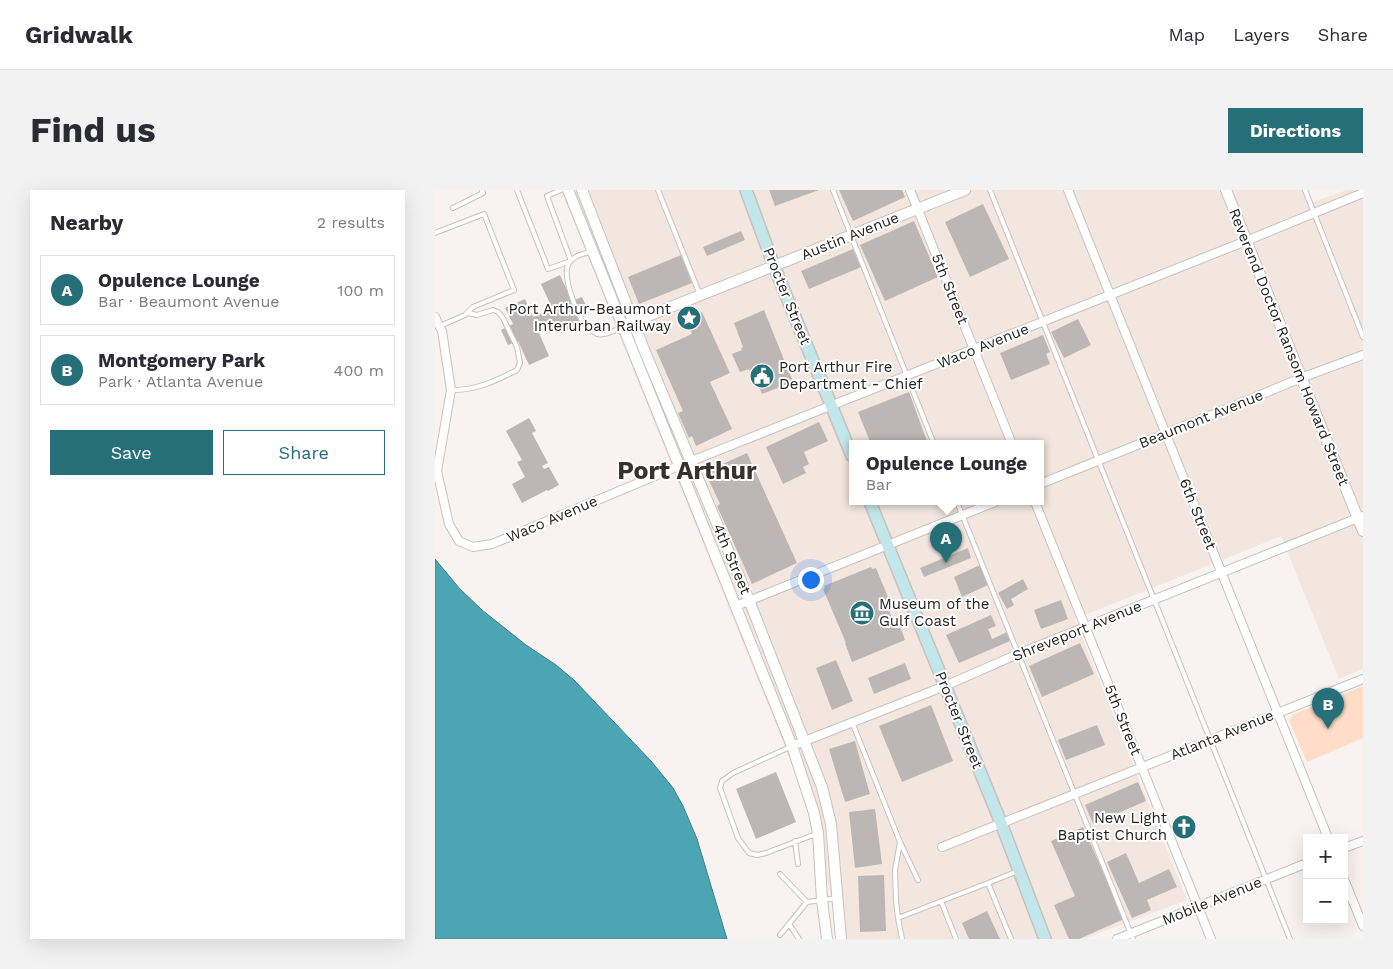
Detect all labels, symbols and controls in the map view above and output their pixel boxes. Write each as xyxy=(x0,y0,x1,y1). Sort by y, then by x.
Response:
text: Gridwalk xyxy=(25,21,133,49)
text: Map xyxy=(1168,24,1205,45)
text: Layers xyxy=(1233,24,1290,45)
text: Share xyxy=(1318,24,1368,45)
button: Directions xyxy=(1228,108,1363,153)
text: Find us xyxy=(30,109,156,151)
street label: Reverend Doctor Ransom Howard Street xyxy=(1225,206,1353,489)
street label: Austin Avenue xyxy=(798,208,902,264)
text: Nearby xyxy=(50,210,123,235)
text: 2 results xyxy=(317,213,385,232)
street label: Procter Street xyxy=(759,245,815,348)
street label: 5th Street xyxy=(928,251,973,328)
text: Opulence Lounge xyxy=(98,269,260,292)
text: A xyxy=(62,281,72,300)
text: 100 m xyxy=(337,281,384,300)
text: Bar · Beaumont Avenue xyxy=(98,292,280,311)
place label: Port Arthur-Beaumont Interurban Railway xyxy=(508,300,672,335)
place icon: Port Arthur-Beaumont Interurban Railway xyxy=(676,305,702,331)
street label: Waco Avenue xyxy=(935,319,1031,373)
text: Montgomery Park xyxy=(98,349,265,372)
place label: Port Arthur Fire Department - Chief xyxy=(779,358,923,393)
text: B xyxy=(62,361,72,380)
text: 400 m xyxy=(334,361,384,380)
public building icon: Port Arthur Fire Department - Chief xyxy=(749,363,775,389)
text: Park · Atlanta Avenue xyxy=(98,372,263,391)
street label: Beaumont Avenue xyxy=(1136,386,1266,452)
button: Save xyxy=(50,430,213,475)
button: Share xyxy=(223,430,385,475)
popup xyxy=(849,440,1044,505)
text: Opulence Lounge xyxy=(866,452,1027,475)
district label: Port Arthur xyxy=(617,456,757,485)
text: Bar xyxy=(866,475,892,494)
street label: 6th Street xyxy=(1176,476,1221,553)
street label: Waco Avenue xyxy=(504,492,600,546)
street label: 4th Street xyxy=(709,521,755,598)
pin: A xyxy=(930,522,962,563)
your location xyxy=(798,567,824,593)
place label: Museum of the Gulf Coast xyxy=(879,595,989,630)
street label: Shreveport Avenue xyxy=(1010,597,1144,665)
museum icon: Museum of the Gulf Coast xyxy=(849,600,875,626)
street label: Procter Street xyxy=(931,669,987,772)
street label: 5th Street xyxy=(1101,682,1146,759)
pin: B xyxy=(1312,688,1344,729)
street label: Atlanta Avenue xyxy=(1168,706,1276,764)
place label: New Light Baptist Church xyxy=(1057,809,1168,844)
church icon: New Light Baptist Church xyxy=(1171,814,1197,840)
map controls xyxy=(1303,834,1348,924)
button: + xyxy=(1303,834,1348,879)
street label: Mobile Avenue xyxy=(1160,873,1264,929)
button: − xyxy=(1303,879,1348,924)

